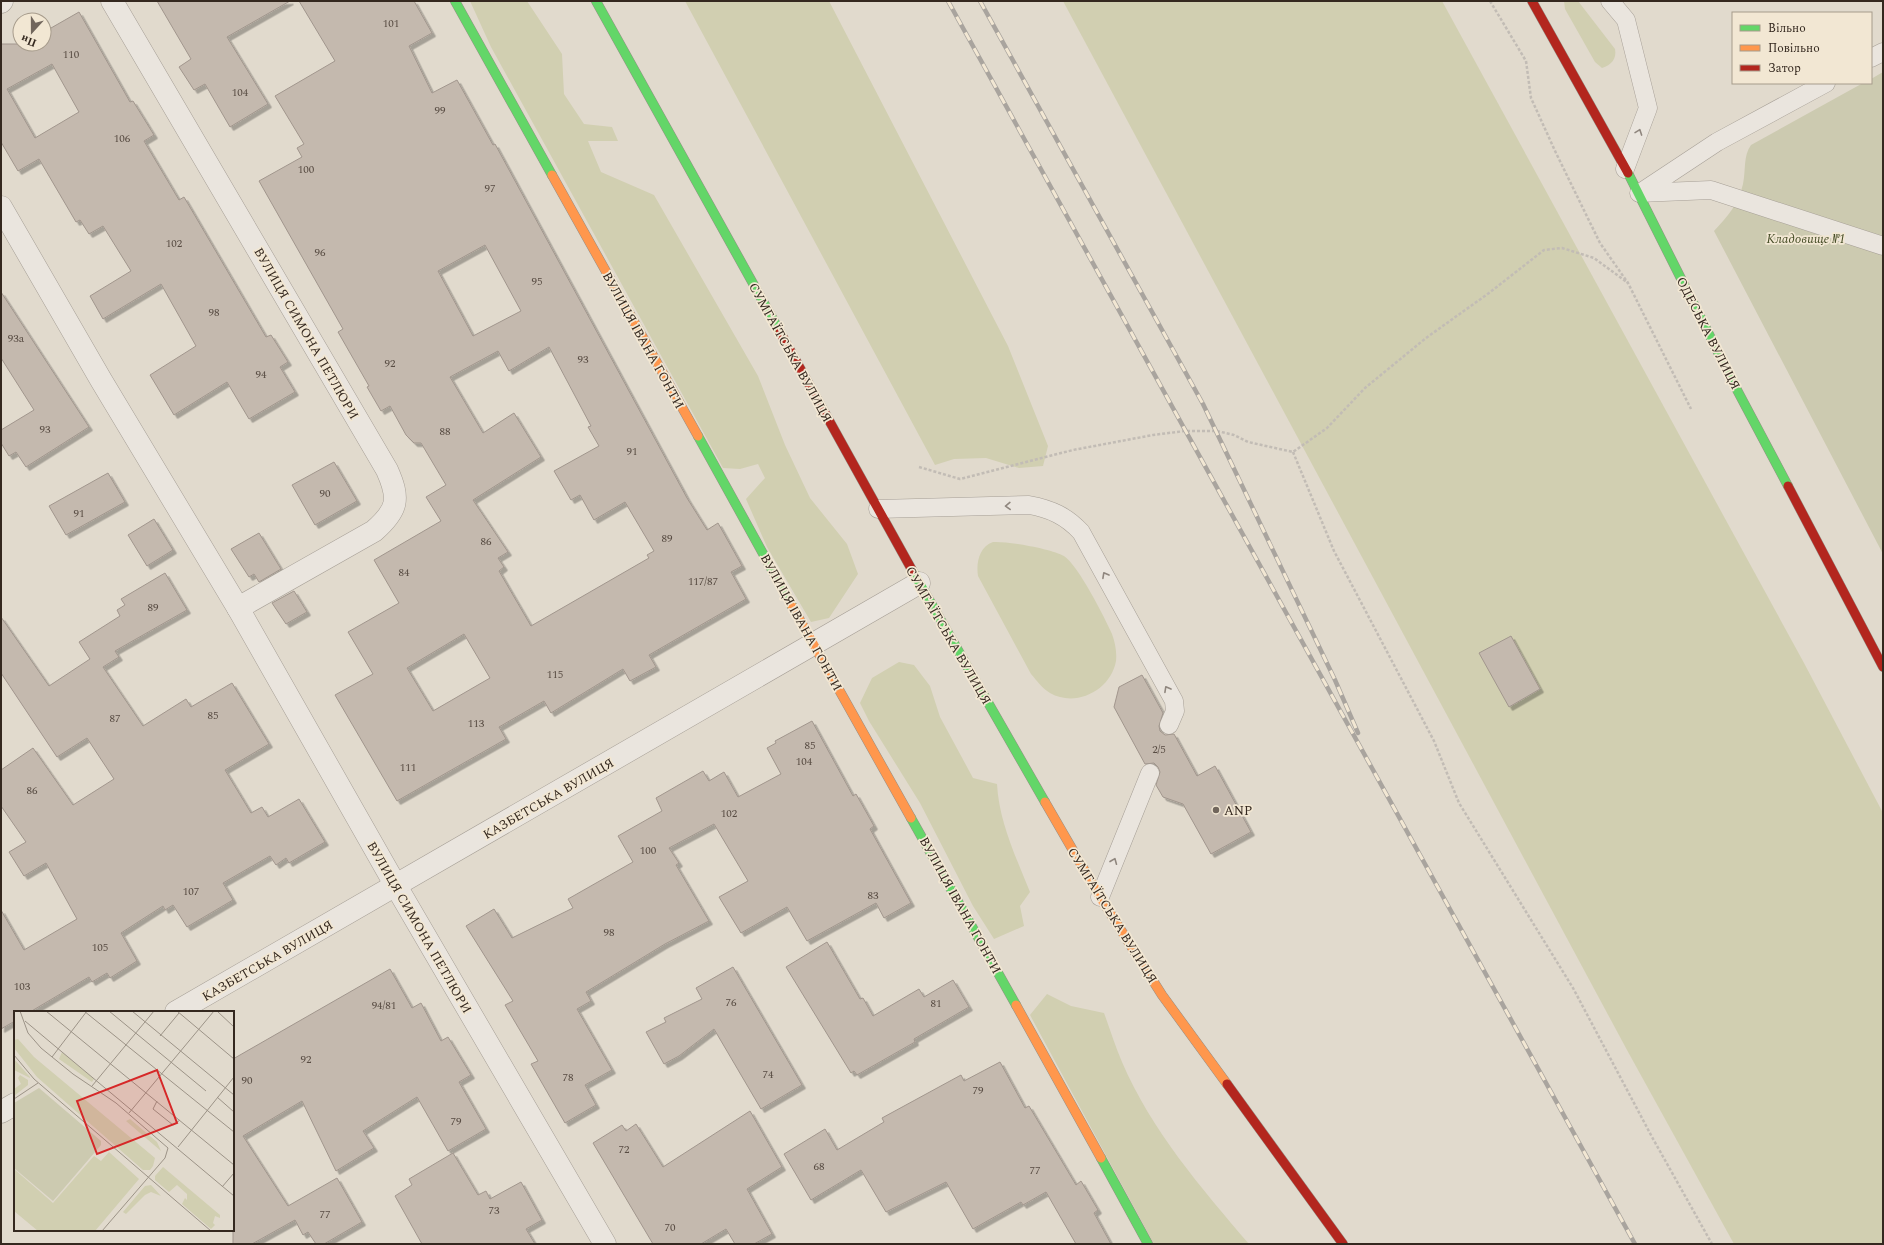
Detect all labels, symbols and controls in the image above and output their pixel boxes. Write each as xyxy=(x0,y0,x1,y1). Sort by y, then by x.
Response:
north arrow xyxy=(12,12,52,52)
legend xyxy=(1732,12,1872,84)
house number: 101 xyxy=(383,15,399,32)
text: Вільно xyxy=(1768,19,1806,38)
text: Пн xyxy=(18,30,39,52)
text: Повільно xyxy=(1768,39,1820,58)
house number: 110 xyxy=(63,46,80,63)
text: Затор xyxy=(1768,59,1801,78)
house number: 104 xyxy=(232,84,249,101)
house number: 99 xyxy=(435,102,446,119)
one-way arrow xyxy=(1634,129,1642,136)
house number: 106 xyxy=(114,130,131,147)
house number: 100 xyxy=(298,161,315,178)
house number: 97 xyxy=(485,180,496,197)
park label: Кладовище №1 xyxy=(1767,229,1845,249)
house number: 102 xyxy=(166,235,183,252)
street label: ВУЛИЦЯ СИМОНА ПЕТЛЮРИ xyxy=(249,244,364,423)
house number: 96 xyxy=(315,244,326,261)
street label: ВУЛИЦЯ ІВАНА ГОНТИ xyxy=(597,268,689,413)
house number: 95 xyxy=(532,273,543,290)
street label: ОДЕСЬКА ВУЛИЦЯ xyxy=(1671,274,1745,393)
street label: СУМГАЇТСЬКА ВУЛИЦЯ xyxy=(743,279,837,426)
house number: 98 xyxy=(209,304,220,321)
house number: 93а xyxy=(8,330,25,347)
house number: 93 xyxy=(578,351,589,368)
house number: 92 xyxy=(385,355,396,372)
house number: 94 xyxy=(256,366,267,383)
house number: 93 xyxy=(40,421,51,438)
house number: 88 xyxy=(440,423,451,440)
house number: 91 xyxy=(627,443,638,460)
house number: 90 xyxy=(320,485,331,502)
one-way arrow xyxy=(1005,502,1011,510)
house number: 91 xyxy=(74,505,85,522)
house number: 89 xyxy=(662,530,673,547)
house number: 86 xyxy=(481,533,492,550)
street label: ВУЛИЦЯ ІВАНА ГОНТИ xyxy=(755,550,847,695)
street label: СУМГАЇТСЬКА ВУЛИЦЯ xyxy=(900,563,996,708)
house number: 84 xyxy=(399,564,410,581)
one-way arrow xyxy=(1102,572,1109,579)
house number: 117/87 xyxy=(688,573,719,590)
house number: 89 xyxy=(148,599,159,616)
house number: 115 xyxy=(547,666,563,683)
one-way arrow xyxy=(1165,686,1172,693)
house number: 85 xyxy=(208,707,219,724)
house number: 87 xyxy=(110,710,121,727)
house number: 113 xyxy=(468,715,485,732)
house number: 85 xyxy=(805,737,816,754)
house number: 2/5 xyxy=(1152,741,1166,758)
street label: КАЗБЕТСЬКА ВУЛИЦЯ xyxy=(479,753,618,845)
house number: 104 xyxy=(796,753,813,770)
house number: 111 xyxy=(400,759,416,776)
house number: 86 xyxy=(27,782,38,799)
place label: ANP xyxy=(1224,801,1252,821)
house number: 102 xyxy=(721,805,738,822)
marker: ANP xyxy=(1211,805,1221,815)
street label: ВУЛИЦЯ ІВАНА ГОНТИ xyxy=(914,833,1006,978)
street label: ВУЛИЦЯ СИМОНА ПЕТЛЮРИ xyxy=(362,838,477,1017)
house number: 100 xyxy=(640,842,657,859)
street label: СУМГАЇТСЬКА ВУЛИЦЯ xyxy=(1062,844,1162,987)
one-way arrow xyxy=(1109,858,1117,866)
house number: 107 xyxy=(183,883,200,900)
house number: 83 xyxy=(868,887,879,904)
street label: КАЗБЕТСЬКА ВУЛИЦЯ xyxy=(198,915,337,1007)
house number: 98 xyxy=(604,924,615,941)
house number: 105 xyxy=(92,939,108,956)
house number: 103 xyxy=(14,978,31,995)
house number: 76 xyxy=(726,994,737,1011)
house number: 81 xyxy=(931,995,942,1012)
house number: 94/81 xyxy=(372,997,396,1014)
inset map xyxy=(14,1011,234,1231)
house number: 92 xyxy=(301,1051,312,1068)
house number: 74 xyxy=(763,1066,774,1083)
house number: 78 xyxy=(563,1069,574,1086)
house number: 90 xyxy=(242,1072,253,1089)
house number: 79 xyxy=(973,1082,984,1099)
house number: 79 xyxy=(451,1113,462,1130)
house number: 72 xyxy=(619,1141,630,1158)
house number: 68 xyxy=(814,1158,825,1175)
house number: 77 xyxy=(1030,1162,1041,1179)
house number: 73 xyxy=(489,1202,500,1219)
house number: 77 xyxy=(320,1206,331,1223)
house number: 70 xyxy=(665,1219,676,1236)

